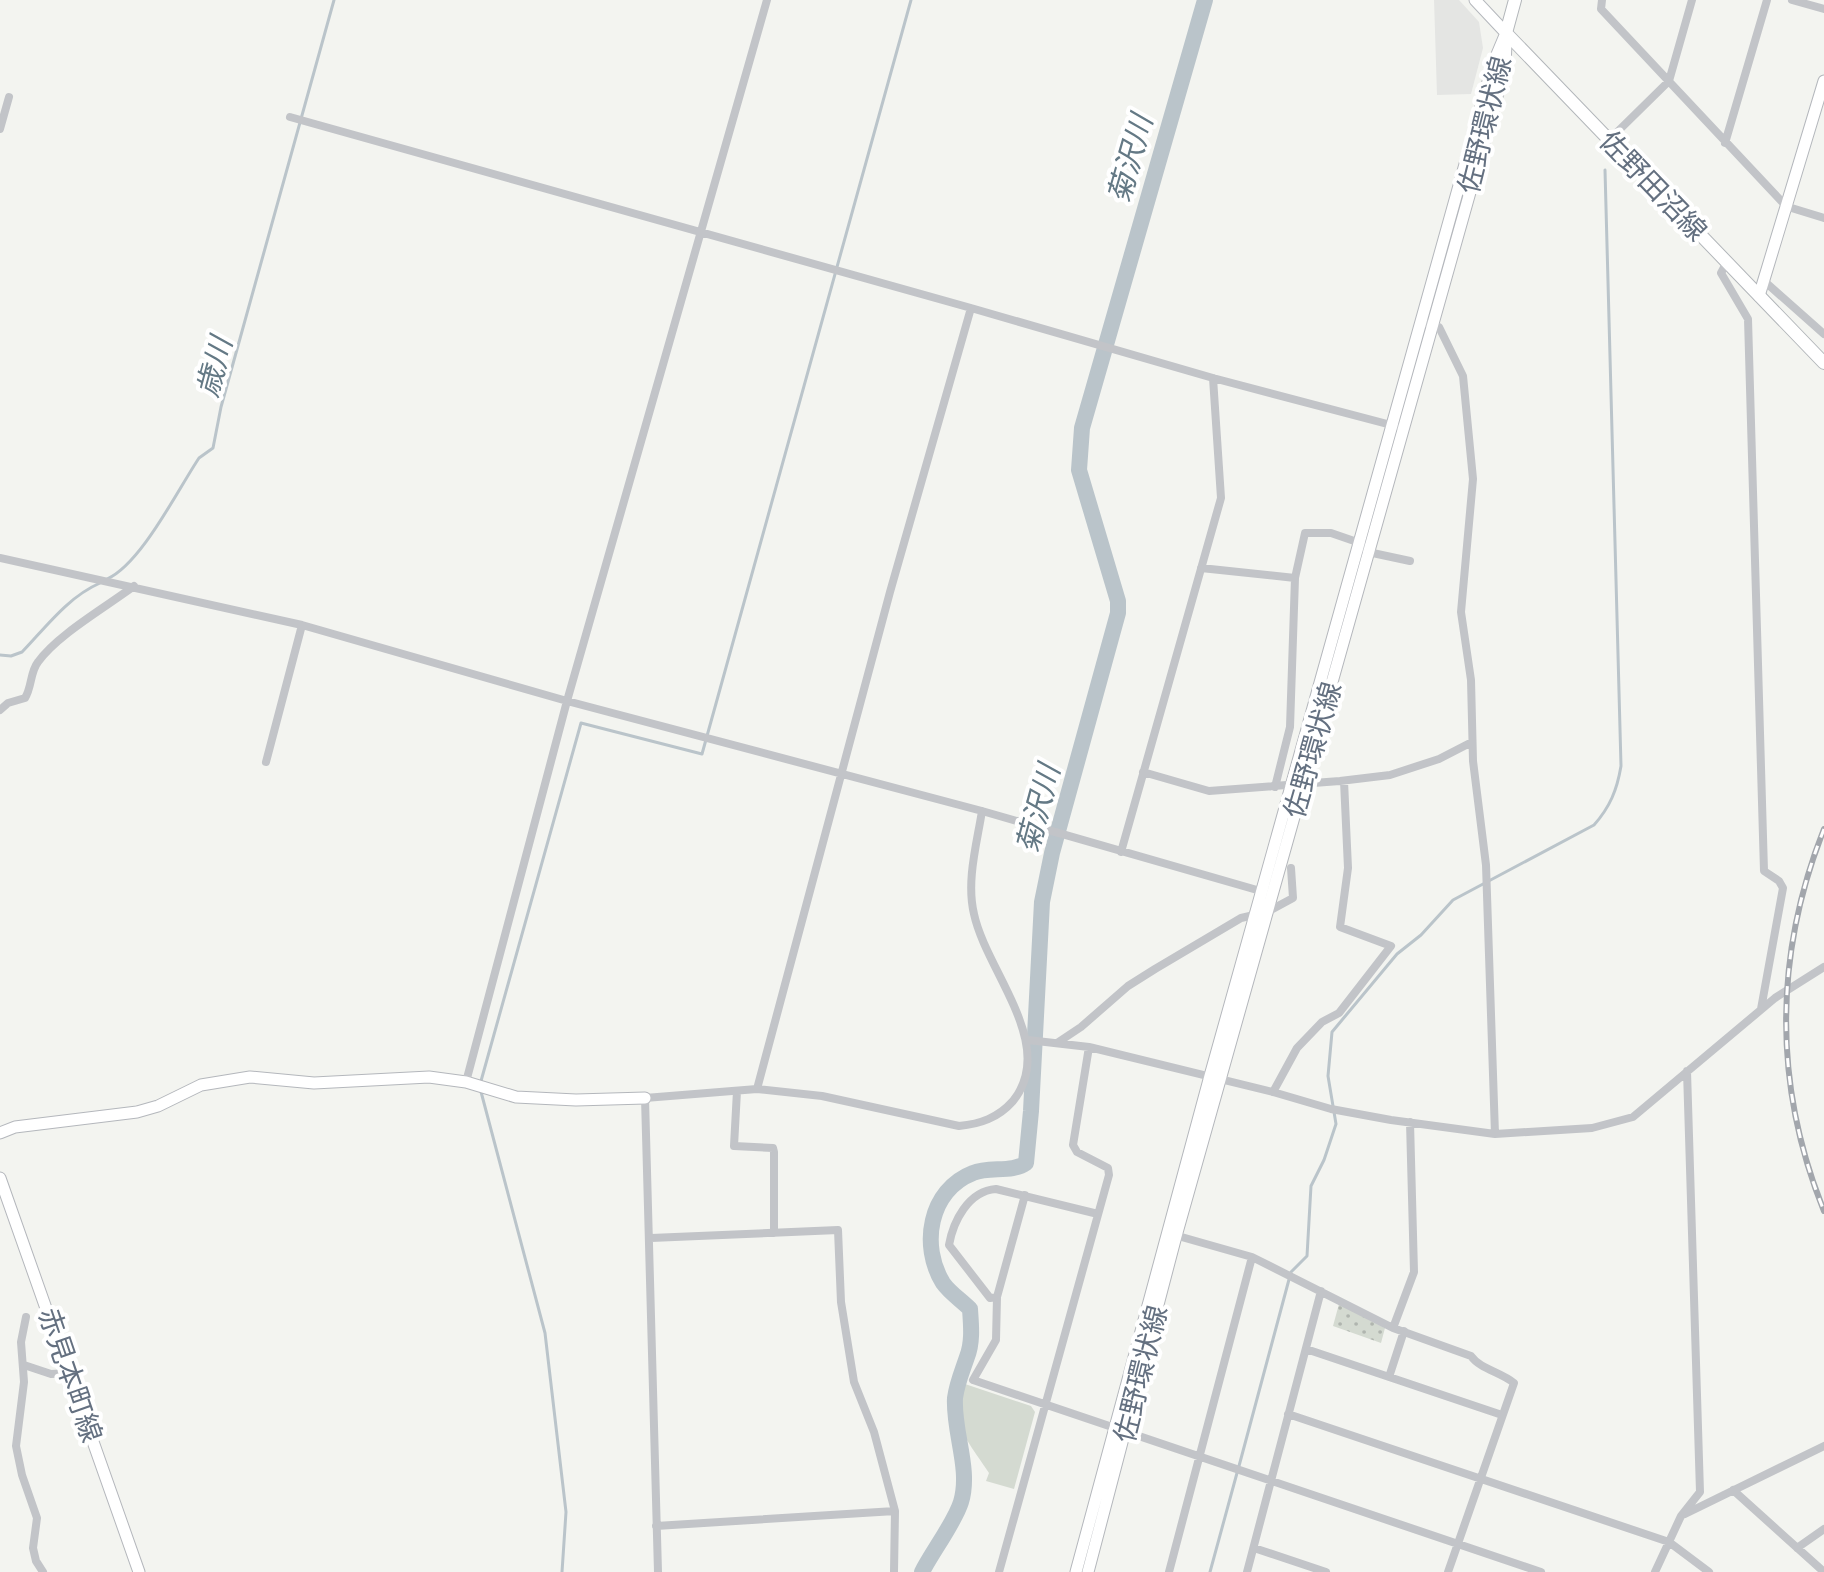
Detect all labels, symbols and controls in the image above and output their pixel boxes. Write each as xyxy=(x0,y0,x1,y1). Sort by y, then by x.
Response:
street label: 佐野環状線 xyxy=(1453,53,1517,197)
water label: 菊沢川 xyxy=(1102,108,1159,207)
street label: 佐野田沼線 xyxy=(1593,125,1713,247)
water label: 歳川 xyxy=(190,331,238,400)
street label: 佐野環状線 xyxy=(1279,678,1347,822)
water label: 菊沢川 xyxy=(1010,758,1066,857)
street label: 佐野環状線 xyxy=(1109,1302,1173,1446)
street label: 赤見本町線 xyxy=(33,1304,107,1446)

